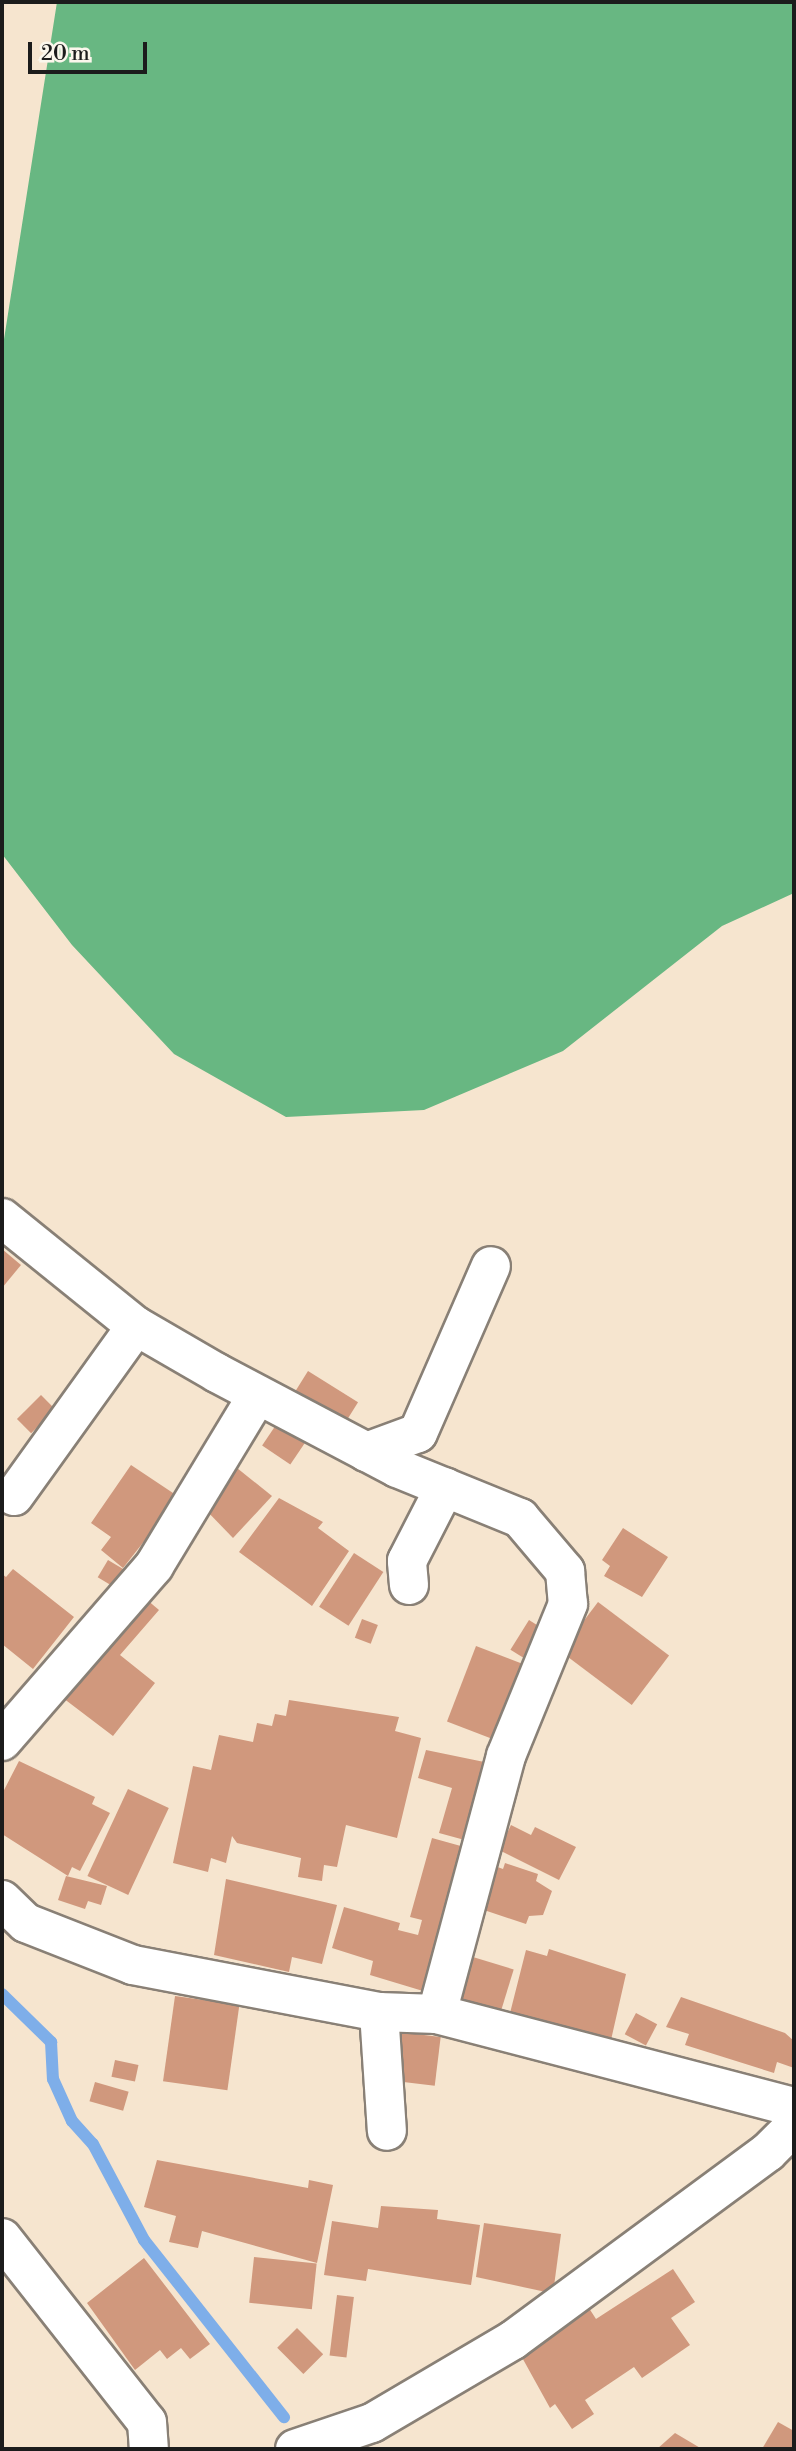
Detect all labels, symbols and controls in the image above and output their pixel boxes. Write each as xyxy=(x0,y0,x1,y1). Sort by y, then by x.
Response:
scale bar xyxy=(32,28,150,72)
text: 20 m xyxy=(41,41,90,67)

